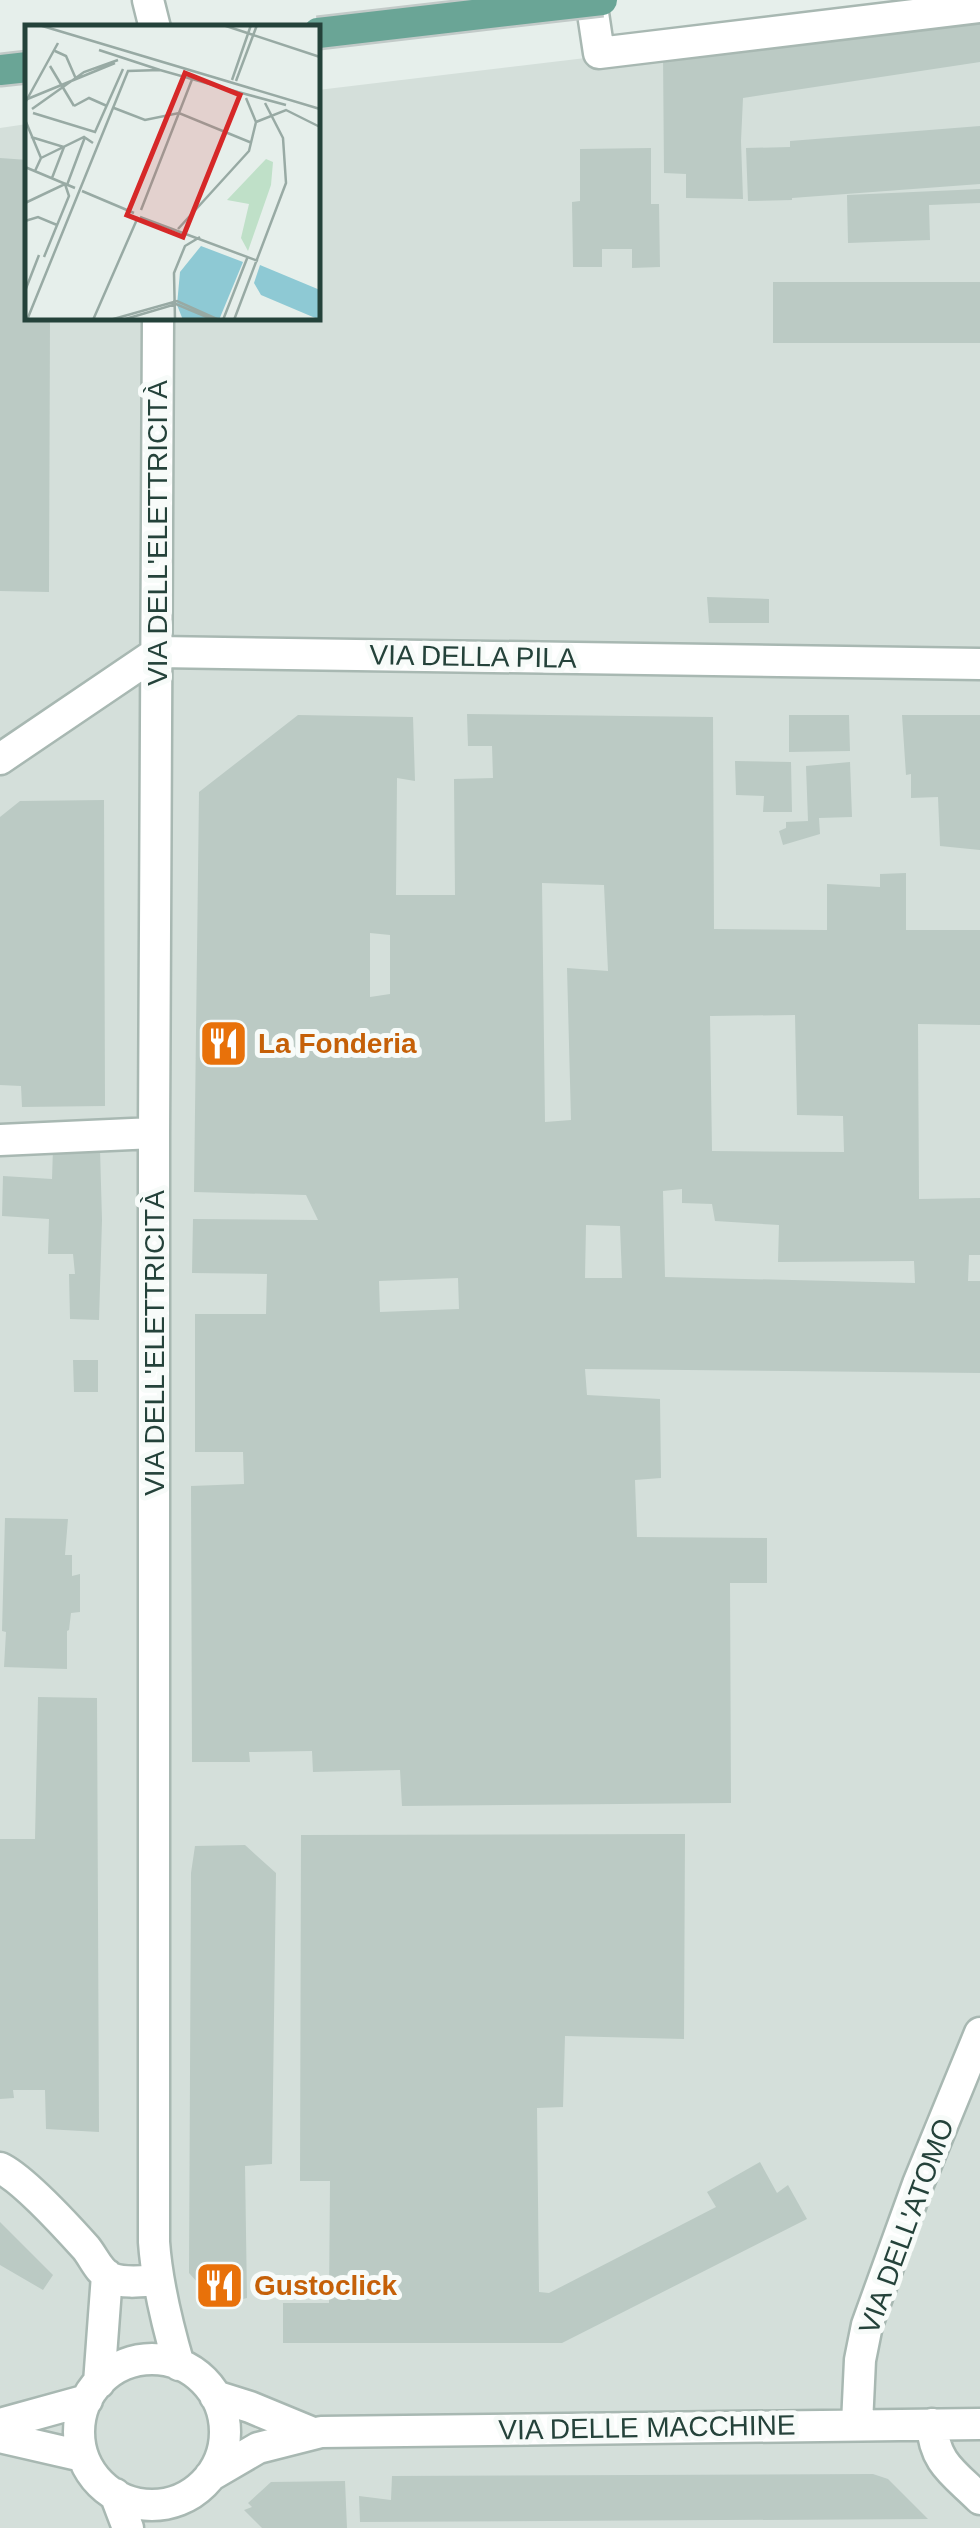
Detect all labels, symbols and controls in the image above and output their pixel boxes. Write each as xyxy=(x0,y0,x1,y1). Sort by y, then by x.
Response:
inset map xyxy=(25,25,320,320)
street label: VIA DELL'ELETTRICITÀ xyxy=(142,380,173,686)
street label: VIA DELLA PILA xyxy=(369,639,577,674)
restaurant icon: La Fonderia xyxy=(197,1017,249,1069)
place label: La Fonderia xyxy=(258,1028,417,1059)
street label: VIA DELL'ELETTRICITÀ xyxy=(139,1190,170,1496)
street label: VIA DELL'ATOMO xyxy=(853,2114,960,2338)
restaurant icon: Gustoclick xyxy=(193,2259,245,2311)
place label: Gustoclick xyxy=(254,2270,398,2301)
street label: VIA DELLE MACCHINE xyxy=(498,2409,796,2446)

